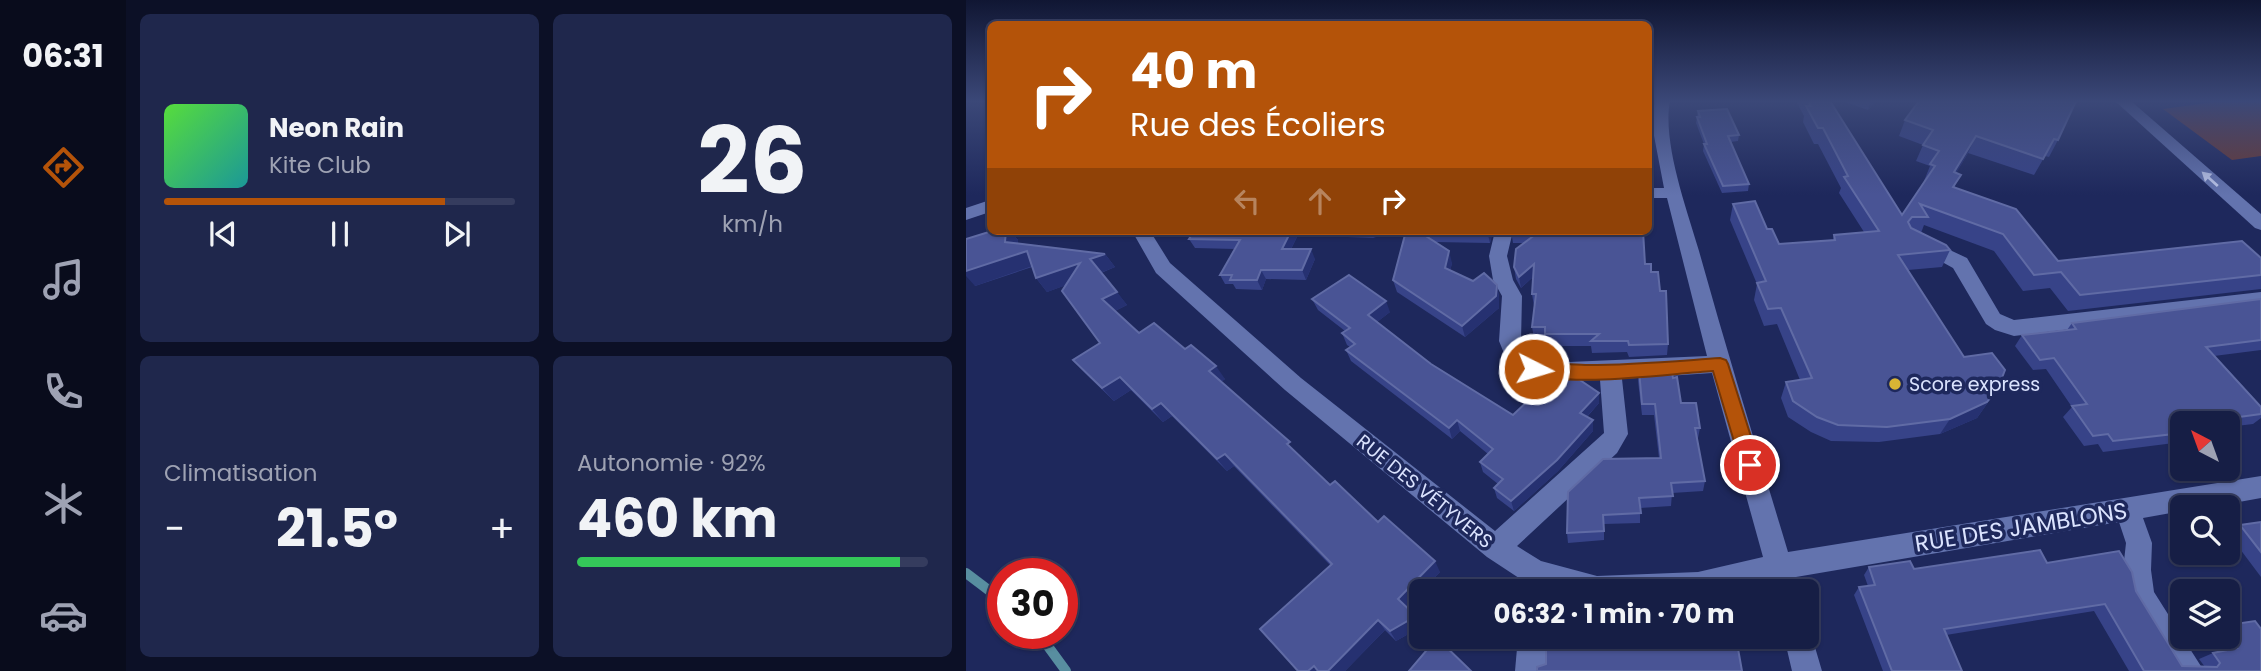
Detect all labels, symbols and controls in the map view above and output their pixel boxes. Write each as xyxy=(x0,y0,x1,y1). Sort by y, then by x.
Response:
text: 06:31 xyxy=(22,33,104,78)
text: 40 m xyxy=(1130,37,1257,105)
icon: right xyxy=(1015,49,1106,140)
text: 26 xyxy=(698,97,807,225)
text: Rue des Écoliers xyxy=(1130,102,1386,147)
text: Neon Rain xyxy=(269,110,404,146)
icon: directions xyxy=(39,143,88,192)
text: Kite Club xyxy=(269,149,371,181)
one-way arrow xyxy=(2201,171,2219,187)
icon: left xyxy=(1228,182,1266,220)
icon: ahead xyxy=(1301,182,1339,220)
icon: right xyxy=(1374,182,1412,220)
text: km/h xyxy=(722,208,783,240)
icon: previous xyxy=(204,215,242,253)
icon: pause xyxy=(321,215,359,253)
icon: next xyxy=(438,215,476,253)
icon: music xyxy=(39,255,88,304)
position arrow xyxy=(1497,332,1571,406)
icon: phone xyxy=(39,367,88,416)
place label: Score express xyxy=(1909,371,2040,398)
marker: Score express xyxy=(1887,376,1903,392)
north arrow xyxy=(2170,411,2240,481)
map controls xyxy=(2170,411,2240,649)
street label: RUE DES VÉTYVERS xyxy=(1351,428,1498,555)
pin xyxy=(1720,435,1780,495)
icon: arrive xyxy=(1731,446,1769,484)
text: Autonomie · 92% xyxy=(577,447,766,479)
text: Climatisation xyxy=(164,457,317,489)
icon: climate xyxy=(39,479,88,528)
text: 460 km xyxy=(577,482,777,555)
text: 21.5° xyxy=(276,492,398,565)
street label: RUE DES JAMBLONS xyxy=(1913,494,2129,560)
button: search xyxy=(2170,495,2240,565)
text: − xyxy=(164,502,185,555)
text: + xyxy=(489,502,515,555)
speed limit sign: 30 xyxy=(987,558,1078,649)
button: layers xyxy=(2170,579,2240,649)
icon: car xyxy=(39,591,88,640)
text: 06:32 · 1 min · 70 m xyxy=(1494,596,1735,632)

